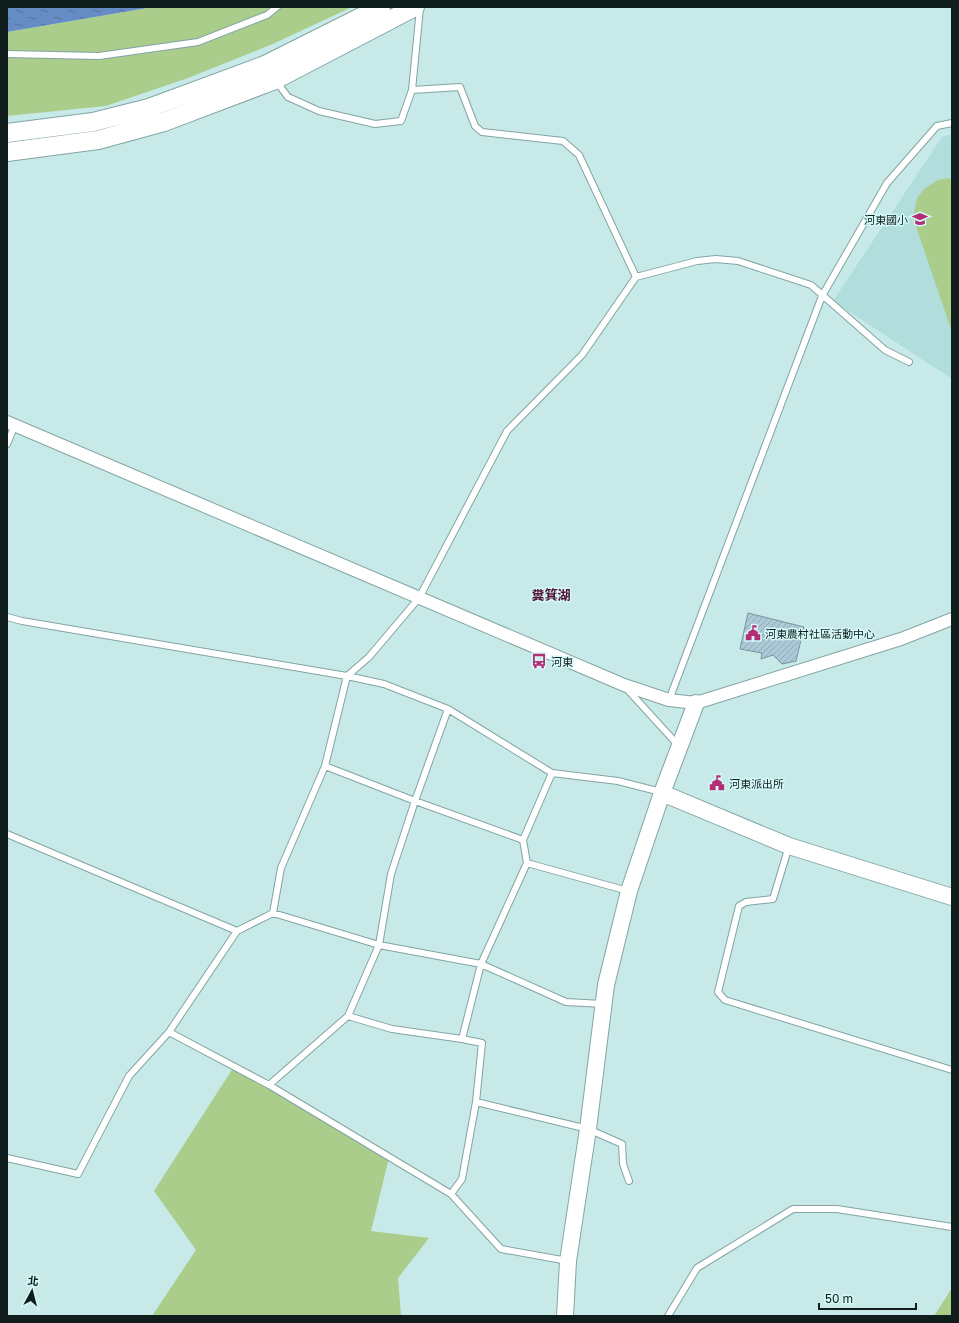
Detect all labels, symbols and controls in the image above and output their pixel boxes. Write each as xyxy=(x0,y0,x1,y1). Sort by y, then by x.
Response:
school or university icon: 河東國小 xyxy=(911,210,929,228)
place label: 河東國小 xyxy=(864,213,908,226)
district label: 糞箕湖 xyxy=(531,587,571,603)
public building icon: 河東農村社區活動中心 xyxy=(744,624,762,642)
place label: 河東農村社區活動中心 xyxy=(765,627,875,640)
bus stop icon: 河東 xyxy=(530,652,548,670)
place label: 河東 xyxy=(551,655,573,668)
public building icon: 河東派出所 xyxy=(708,774,726,792)
place label: 河東派出所 xyxy=(729,777,784,790)
north arrow xyxy=(12,1271,52,1311)
text: 北 xyxy=(27,1273,40,1288)
scale bar xyxy=(819,1285,916,1311)
text: 50 m xyxy=(825,1291,853,1306)

